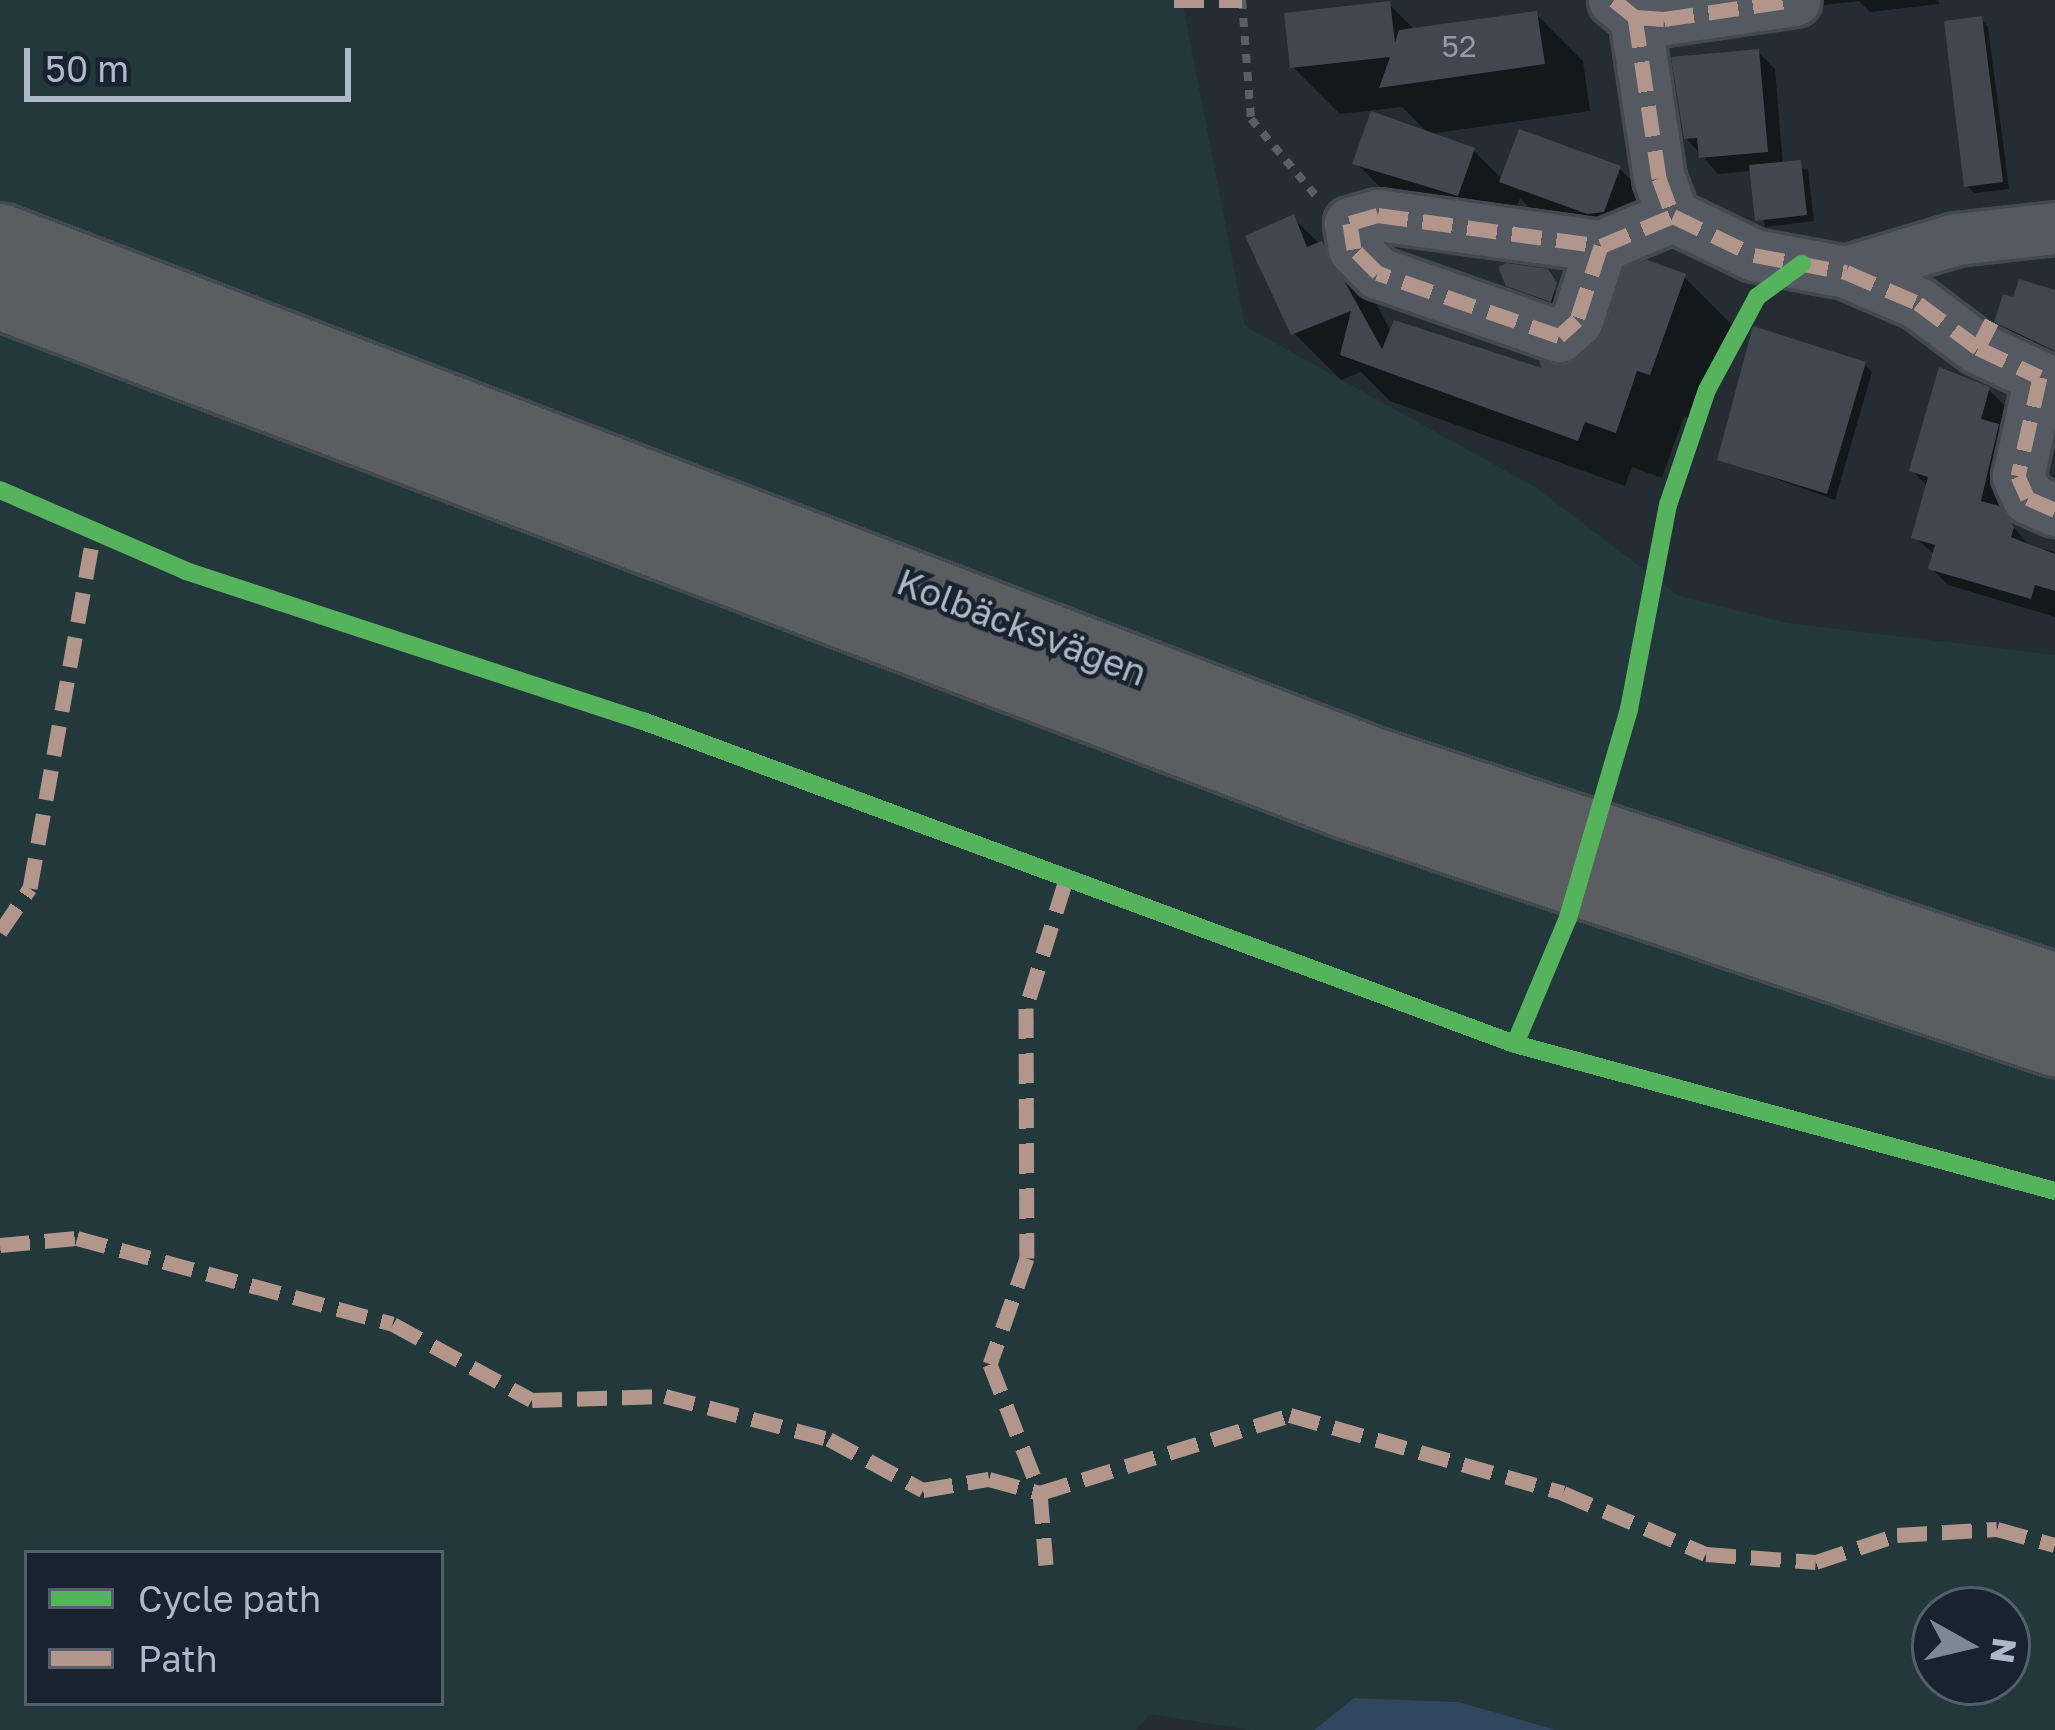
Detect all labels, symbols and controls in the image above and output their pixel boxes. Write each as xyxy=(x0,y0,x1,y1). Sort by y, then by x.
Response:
scale bar xyxy=(30,24,357,98)
house number: 52 xyxy=(1442,28,1476,64)
text: 50 m xyxy=(45,47,129,90)
street label: Kolbäcksvägen xyxy=(891,560,1153,694)
legend xyxy=(24,1550,444,1706)
text: Cycle path xyxy=(138,1577,321,1620)
north arrow xyxy=(1911,1586,2031,1706)
text: N xyxy=(1983,1636,2025,1666)
text: Path xyxy=(138,1637,218,1680)

